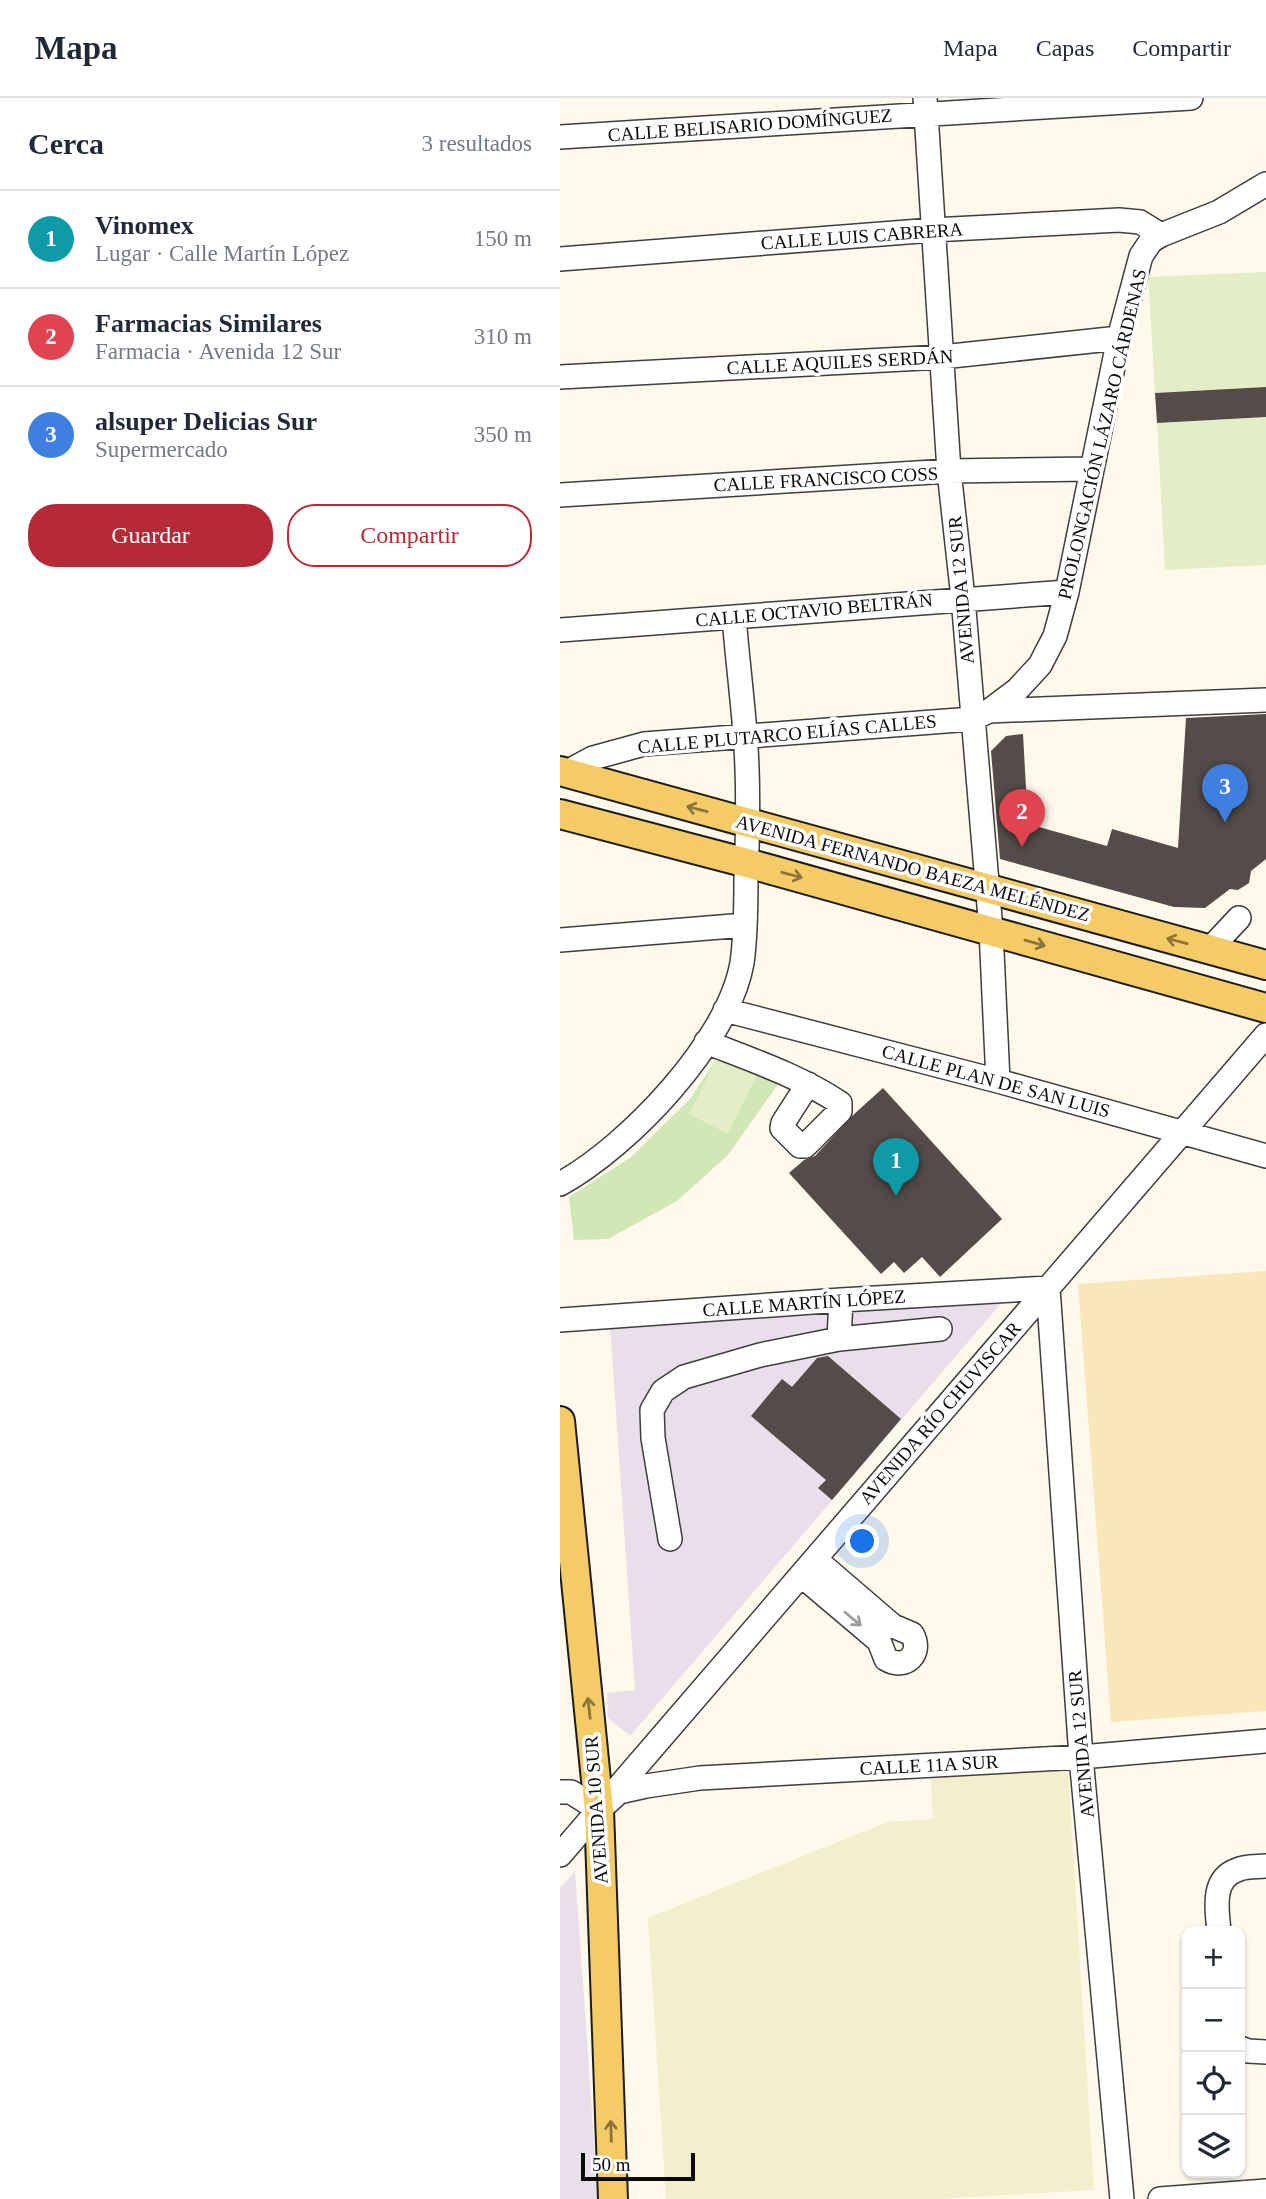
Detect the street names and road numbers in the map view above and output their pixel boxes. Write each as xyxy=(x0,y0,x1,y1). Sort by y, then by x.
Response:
street label: CALLE BELISARIO DOMÍNGUEZ xyxy=(607,105,893,145)
street label: CALLE LUIS CABRERA xyxy=(760,218,964,254)
street label: PROLONGACIÓN LÁZARO CÁRDENAS xyxy=(1054,267,1150,601)
street label: CALLE AQUILES SERDÁN xyxy=(726,346,954,378)
street label: CALLE FRANCISCO COSS xyxy=(713,463,939,495)
street label: AVENIDA 12 SUR xyxy=(944,515,978,665)
street label: CALLE OCTAVIO BELTRÁN xyxy=(694,589,934,631)
street label: CALLE PLUTARCO ELÍAS CALLES xyxy=(637,710,937,758)
street label: AVENIDA FERNANDO BAEZA MELÉNDEZ xyxy=(734,811,1092,925)
street label: CALLE PLAN DE SAN LUIS xyxy=(880,1040,1112,1122)
street label: CALLE MARTÍN LÓPEZ xyxy=(702,1285,906,1321)
street label: AVENIDA RÍO CHUVISCAR xyxy=(855,1317,1025,1509)
street label: AVENIDA 12 SUR xyxy=(1064,1669,1098,1819)
street label: AVENIDA 10 SUR xyxy=(580,1735,612,1885)
street label: CALLE 11A SUR xyxy=(859,1751,999,1779)

